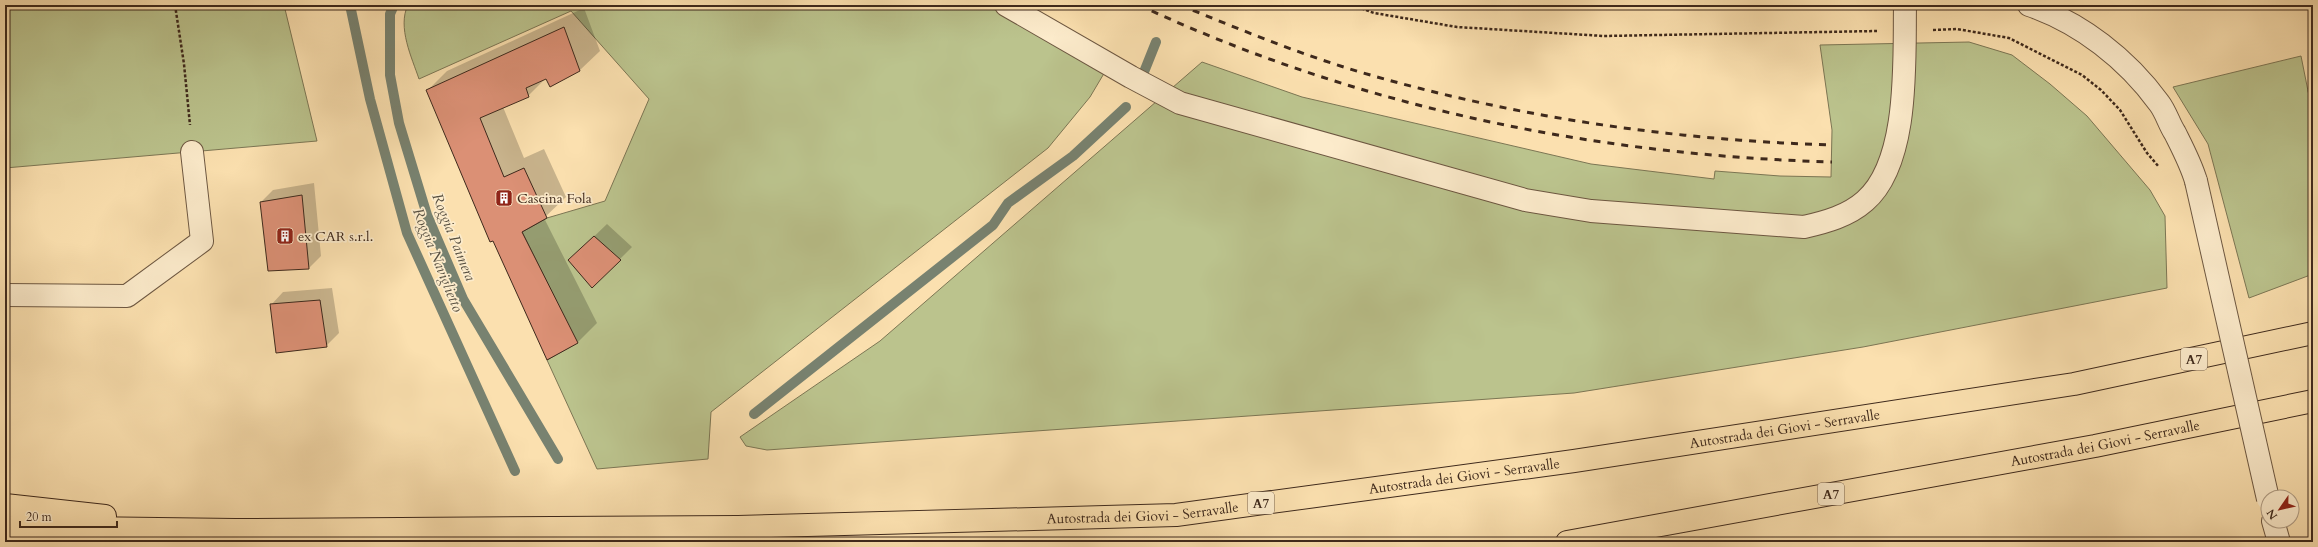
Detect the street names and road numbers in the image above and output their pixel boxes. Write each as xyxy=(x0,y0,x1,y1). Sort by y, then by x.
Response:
road number: A7 xyxy=(2181,348,2207,370)
street label: Autostrada dei Giovi - Serravalle xyxy=(1688,405,1881,453)
street label: Autostrada dei Giovi - Serravalle xyxy=(2009,416,2201,471)
street label: Autostrada dei Giovi - Serravalle xyxy=(1368,454,1561,499)
road number: A7 xyxy=(1818,483,1844,505)
road number: A7 xyxy=(1248,492,1274,514)
street label: Autostrada dei Giovi - Serravalle xyxy=(1046,498,1240,529)

